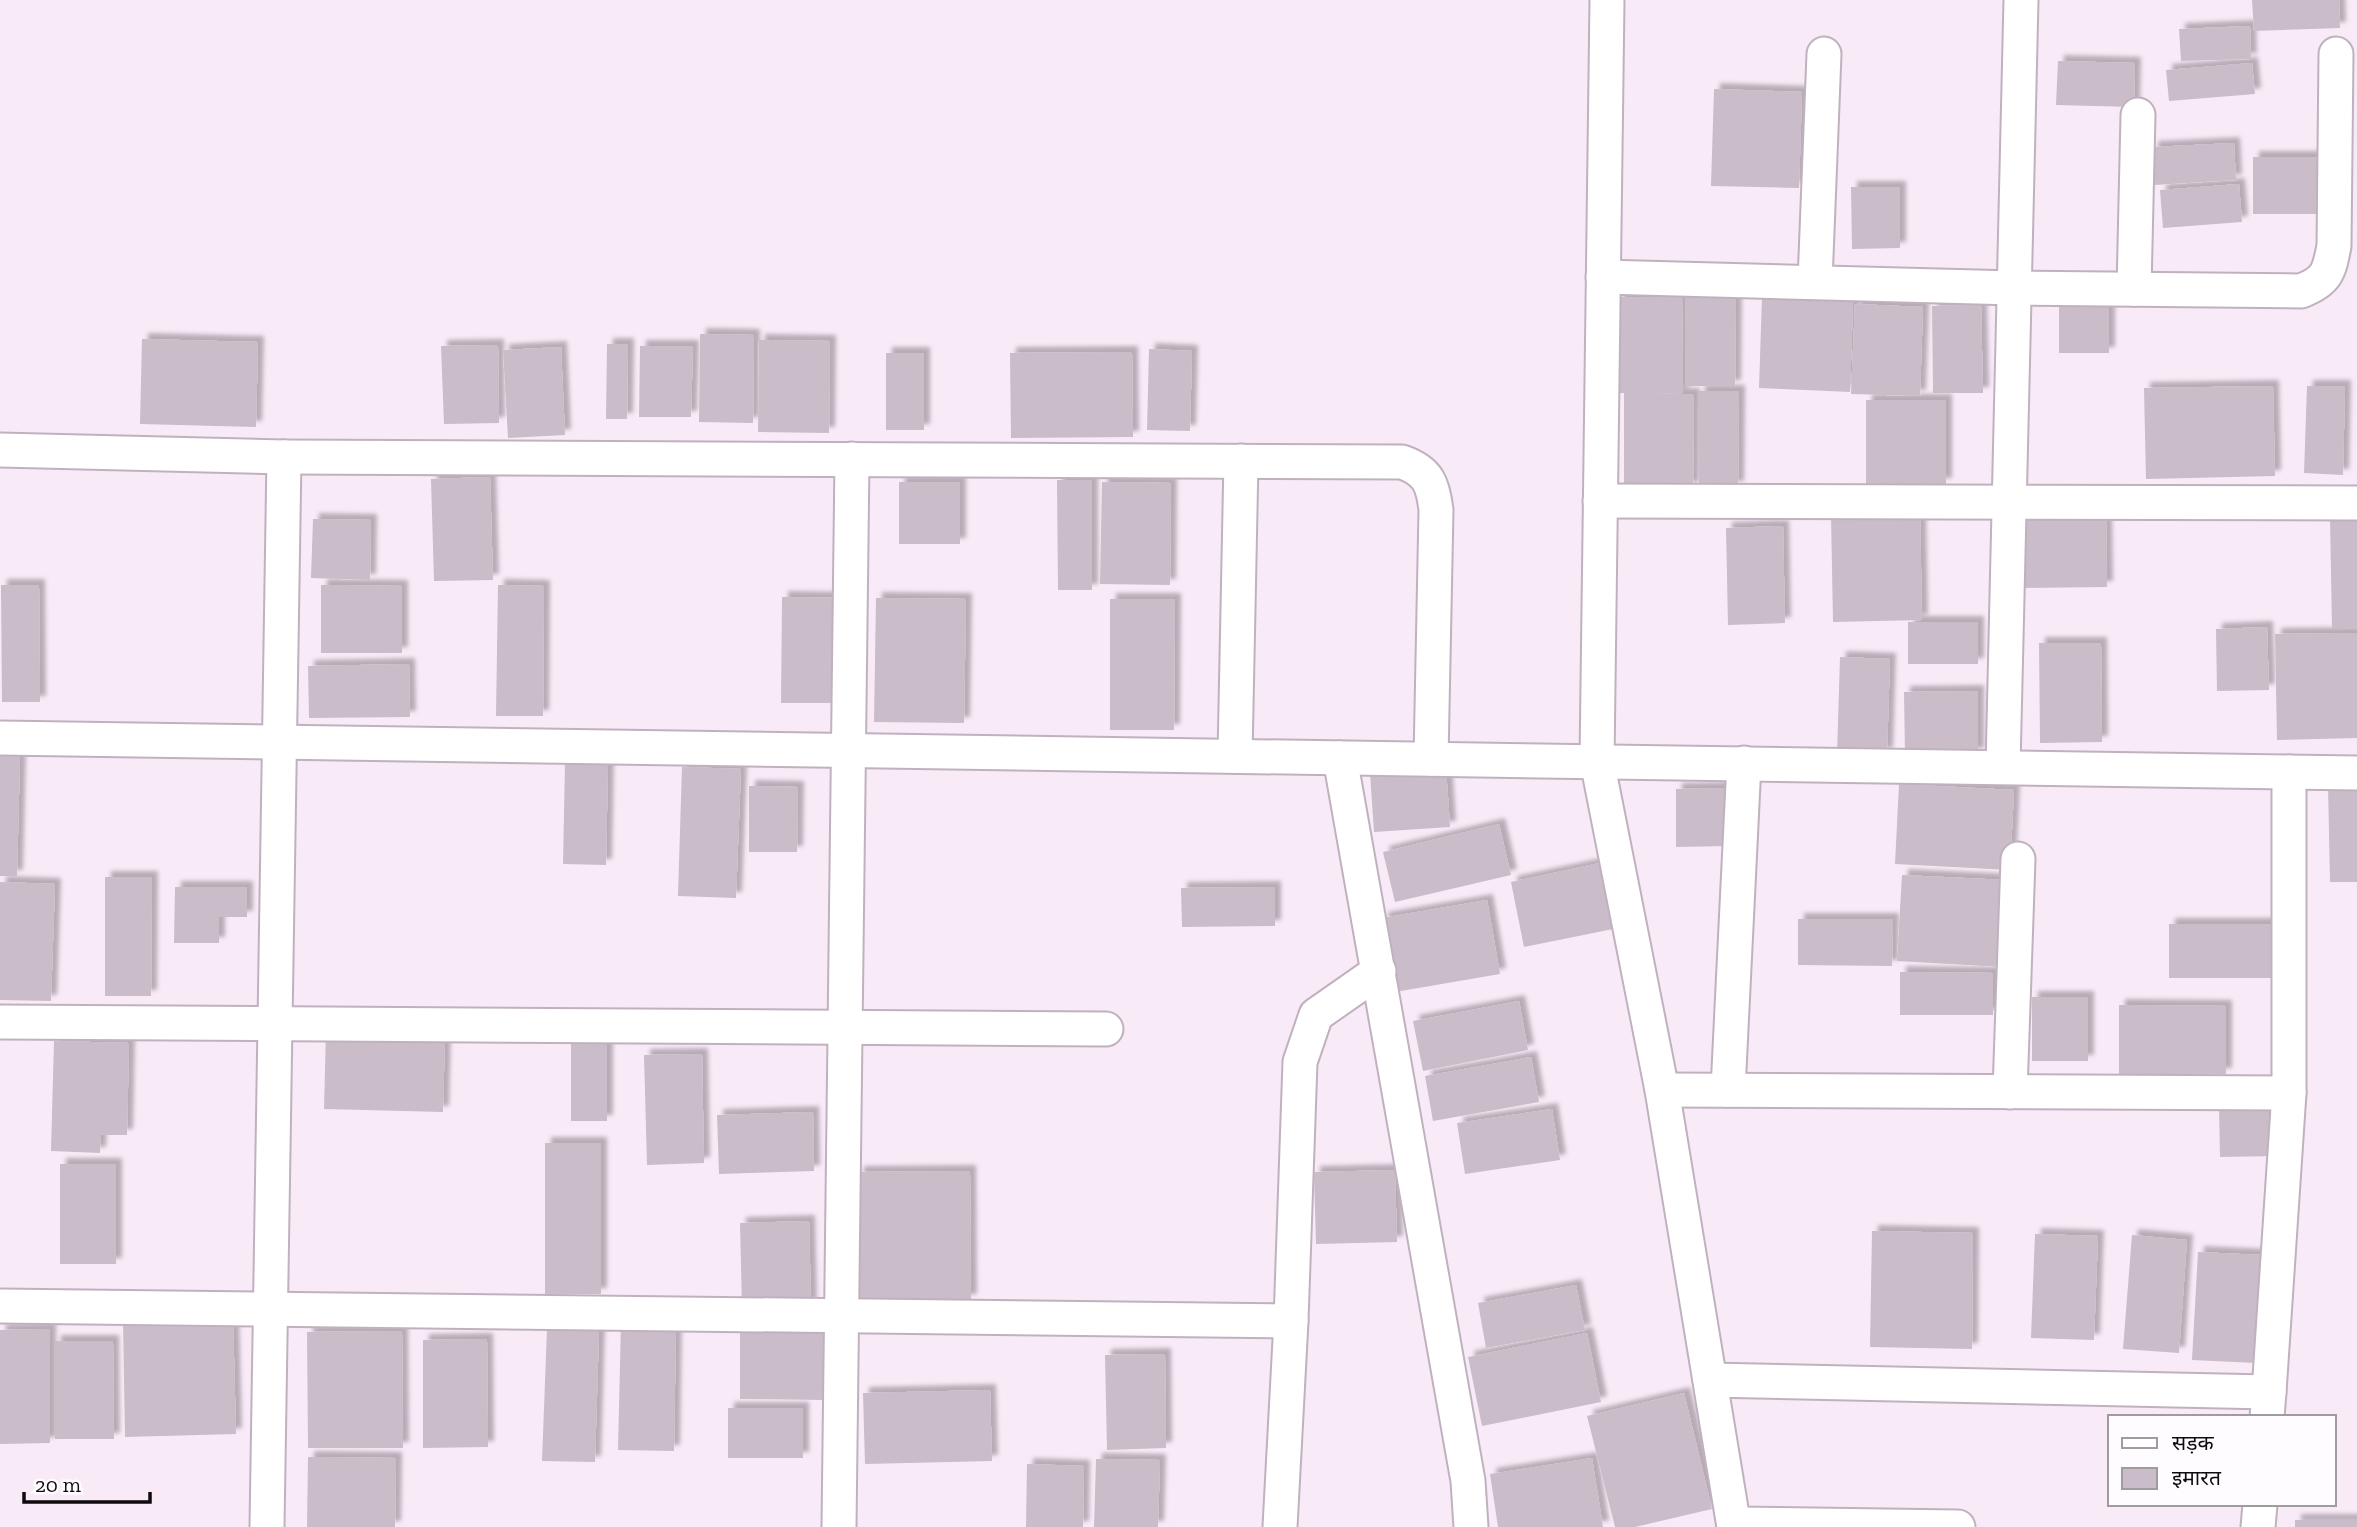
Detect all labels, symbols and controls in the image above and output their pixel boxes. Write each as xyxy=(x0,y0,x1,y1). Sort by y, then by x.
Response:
legend xyxy=(2108,1415,2336,1506)
text: सड़क xyxy=(2172,1430,2214,1455)
scale bar xyxy=(24,1460,150,1504)
text: इमारत xyxy=(2172,1465,2222,1490)
text: 20 m xyxy=(35,1472,81,1497)

